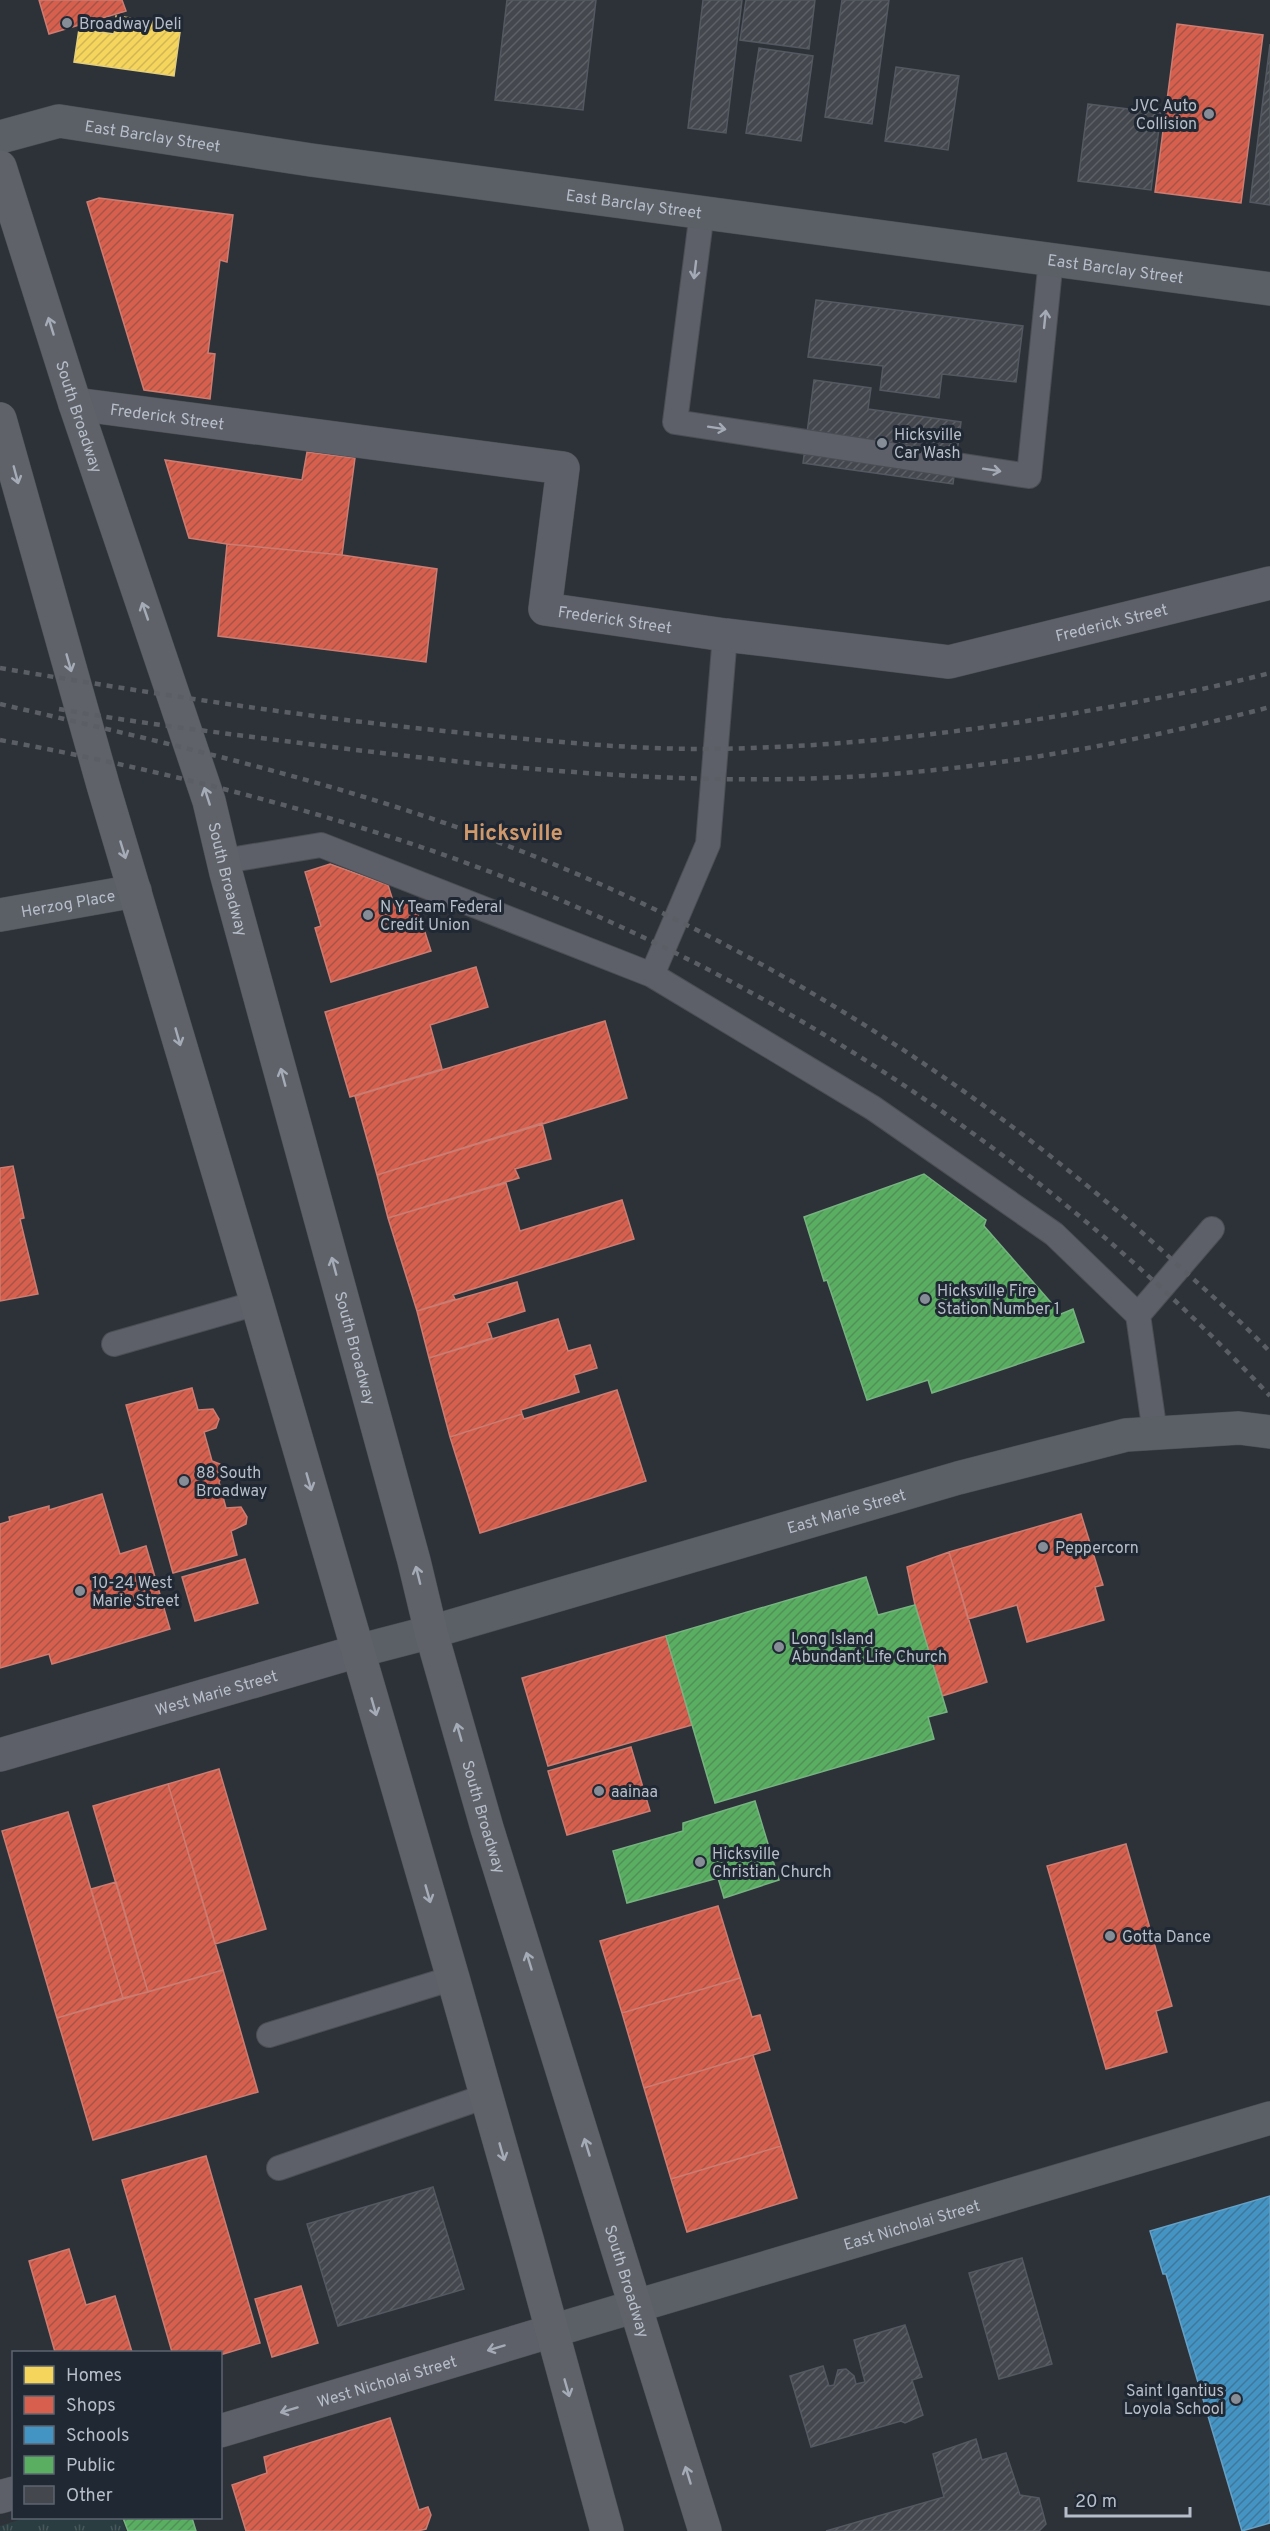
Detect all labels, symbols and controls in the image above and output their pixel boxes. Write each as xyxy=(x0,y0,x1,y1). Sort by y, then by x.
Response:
place label: Broadway Deli xyxy=(79,15,182,35)
marker: Broadway Deli xyxy=(60,16,74,30)
place label: JVC Auto Collision xyxy=(1131,97,1197,135)
marker: JVC Auto Collision xyxy=(1202,107,1216,121)
street label: East Barclay Street xyxy=(83,117,222,158)
street label: East Barclay Street xyxy=(564,186,703,224)
street label: East Barclay Street xyxy=(1046,251,1185,289)
one-way arrow xyxy=(689,260,700,280)
one-way arrow xyxy=(1040,309,1051,329)
one-way arrow xyxy=(45,317,56,336)
street label: South Broadway xyxy=(50,359,106,476)
street label: Frederick Street xyxy=(109,401,225,435)
one-way arrow xyxy=(706,423,726,434)
place label: Hicksville Car Wash xyxy=(894,426,962,464)
marker: Hicksville Car Wash xyxy=(875,436,889,450)
one-way arrow xyxy=(11,465,22,484)
one-way arrow xyxy=(982,465,1002,476)
street label: Frederick Street xyxy=(1054,601,1170,647)
one-way arrow xyxy=(139,602,150,621)
street label: Frederick Street xyxy=(556,603,673,639)
one-way arrow xyxy=(64,653,75,672)
one-way arrow xyxy=(201,787,212,806)
street label: South Broadway xyxy=(202,820,251,939)
district label: Hicksville xyxy=(463,821,563,848)
one-way arrow xyxy=(118,840,129,859)
street label: Herzog Place xyxy=(19,887,117,923)
place label: N Y Team Federal Credit Union xyxy=(380,898,502,936)
marker: N Y Team Federal Credit Union xyxy=(361,908,375,922)
one-way arrow xyxy=(173,1027,184,1046)
one-way arrow xyxy=(276,1068,288,1087)
one-way arrow xyxy=(328,1256,339,1275)
place label: Hicksville Fire Station Number 1 xyxy=(937,1282,1060,1320)
street label: South Broadway xyxy=(329,1289,379,1408)
marker: Hicksville Fire Station Number 1 xyxy=(918,1292,932,1306)
place label: 88 South Broadway xyxy=(196,1464,267,1502)
one-way arrow xyxy=(304,1472,315,1491)
marker: 88 South Broadway xyxy=(177,1474,191,1488)
street label: East Marie Street xyxy=(785,1486,909,1539)
place label: Peppercorn xyxy=(1055,1539,1139,1559)
marker: Peppercorn xyxy=(1036,1540,1050,1554)
one-way arrow xyxy=(411,1566,423,1585)
place label: 10-24 West Marie Street xyxy=(92,1574,180,1612)
marker: 10-24 West Marie Street xyxy=(73,1584,87,1598)
place label: Long Island Abundant Life Church xyxy=(791,1630,947,1668)
marker: Long Island Abundant Life Church xyxy=(772,1640,786,1654)
street label: West Marie Street xyxy=(153,1667,280,1721)
one-way arrow xyxy=(369,1697,381,1716)
one-way arrow xyxy=(453,1722,464,1741)
street label: South Broadway xyxy=(456,1758,509,1876)
place label: aainaa xyxy=(611,1783,658,1803)
marker: aainaa xyxy=(592,1784,606,1798)
place label: Hicksville Christian Church xyxy=(712,1845,832,1883)
marker: Hicksville Christian Church xyxy=(693,1855,707,1869)
one-way arrow xyxy=(423,1885,435,1904)
place label: Gotta Dance xyxy=(1122,1928,1211,1948)
marker: Gotta Dance xyxy=(1103,1929,1117,1943)
one-way arrow xyxy=(522,1952,533,1971)
one-way arrow xyxy=(581,2138,592,2157)
one-way arrow xyxy=(497,2142,509,2161)
street label: East Nicholai Street xyxy=(842,2197,983,2256)
street label: South Broadway xyxy=(599,2223,652,2341)
one-way arrow xyxy=(487,2343,506,2354)
legend xyxy=(12,2351,222,2519)
street label: West Nicholai Street xyxy=(315,2352,459,2413)
text: Homes xyxy=(66,2365,122,2388)
one-way arrow xyxy=(562,2378,573,2397)
place label: Saint Igantius Loyola School xyxy=(1124,2382,1224,2420)
marker: Saint Igantius Loyola School xyxy=(1229,2392,1243,2406)
text: Shops xyxy=(66,2395,116,2418)
one-way arrow xyxy=(280,2405,299,2416)
text: Schools xyxy=(66,2425,129,2448)
text: Public xyxy=(66,2455,116,2478)
one-way arrow xyxy=(682,2466,693,2485)
scale bar xyxy=(1066,2480,1190,2518)
text: Other xyxy=(66,2485,113,2508)
text: 20 m xyxy=(1075,2491,1117,2514)

